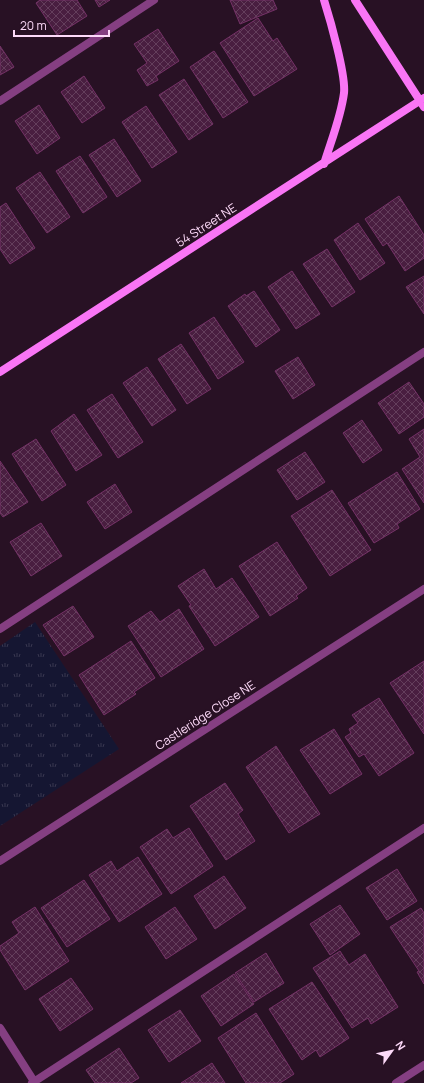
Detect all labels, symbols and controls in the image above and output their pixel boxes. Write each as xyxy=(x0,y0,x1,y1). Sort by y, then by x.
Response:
scale bar xyxy=(14,12,109,38)
text: 20 m xyxy=(20,17,47,34)
street label: 54 Street NE xyxy=(172,199,240,251)
street label: Castleridge Close NE xyxy=(152,676,258,754)
north arrow xyxy=(372,1031,412,1071)
text: N xyxy=(392,1038,409,1053)

